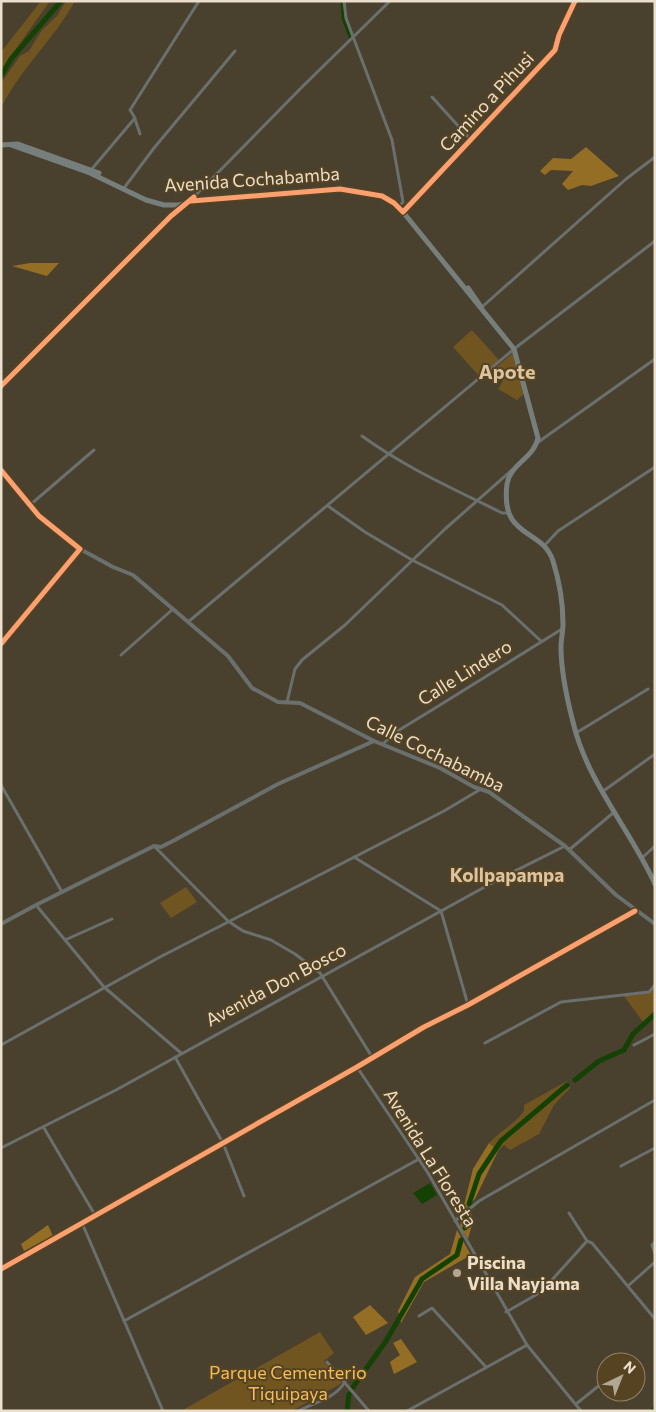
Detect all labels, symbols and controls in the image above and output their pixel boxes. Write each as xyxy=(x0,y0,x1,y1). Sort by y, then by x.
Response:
street label: Camino a Pihusi xyxy=(434,47,538,156)
street label: Avenida Cochabamba xyxy=(163,162,340,196)
district label: Apote xyxy=(479,359,536,383)
street label: Calle Lindero xyxy=(413,635,516,710)
street label: Calle Cochabamba xyxy=(363,710,508,796)
district label: Kollpapampa xyxy=(450,863,564,886)
street label: Avenida Don Bosco xyxy=(201,938,350,1030)
street label: Avenida La Floresta xyxy=(380,1084,482,1230)
place label: Piscina Villa Nayjama xyxy=(467,1251,580,1294)
marker: Piscina Villa Nayjama xyxy=(451,1267,463,1279)
north arrow xyxy=(596,1352,646,1402)
text: N xyxy=(621,1357,640,1377)
park label: Parque Cementerio Tiquipaya xyxy=(209,1361,367,1404)

